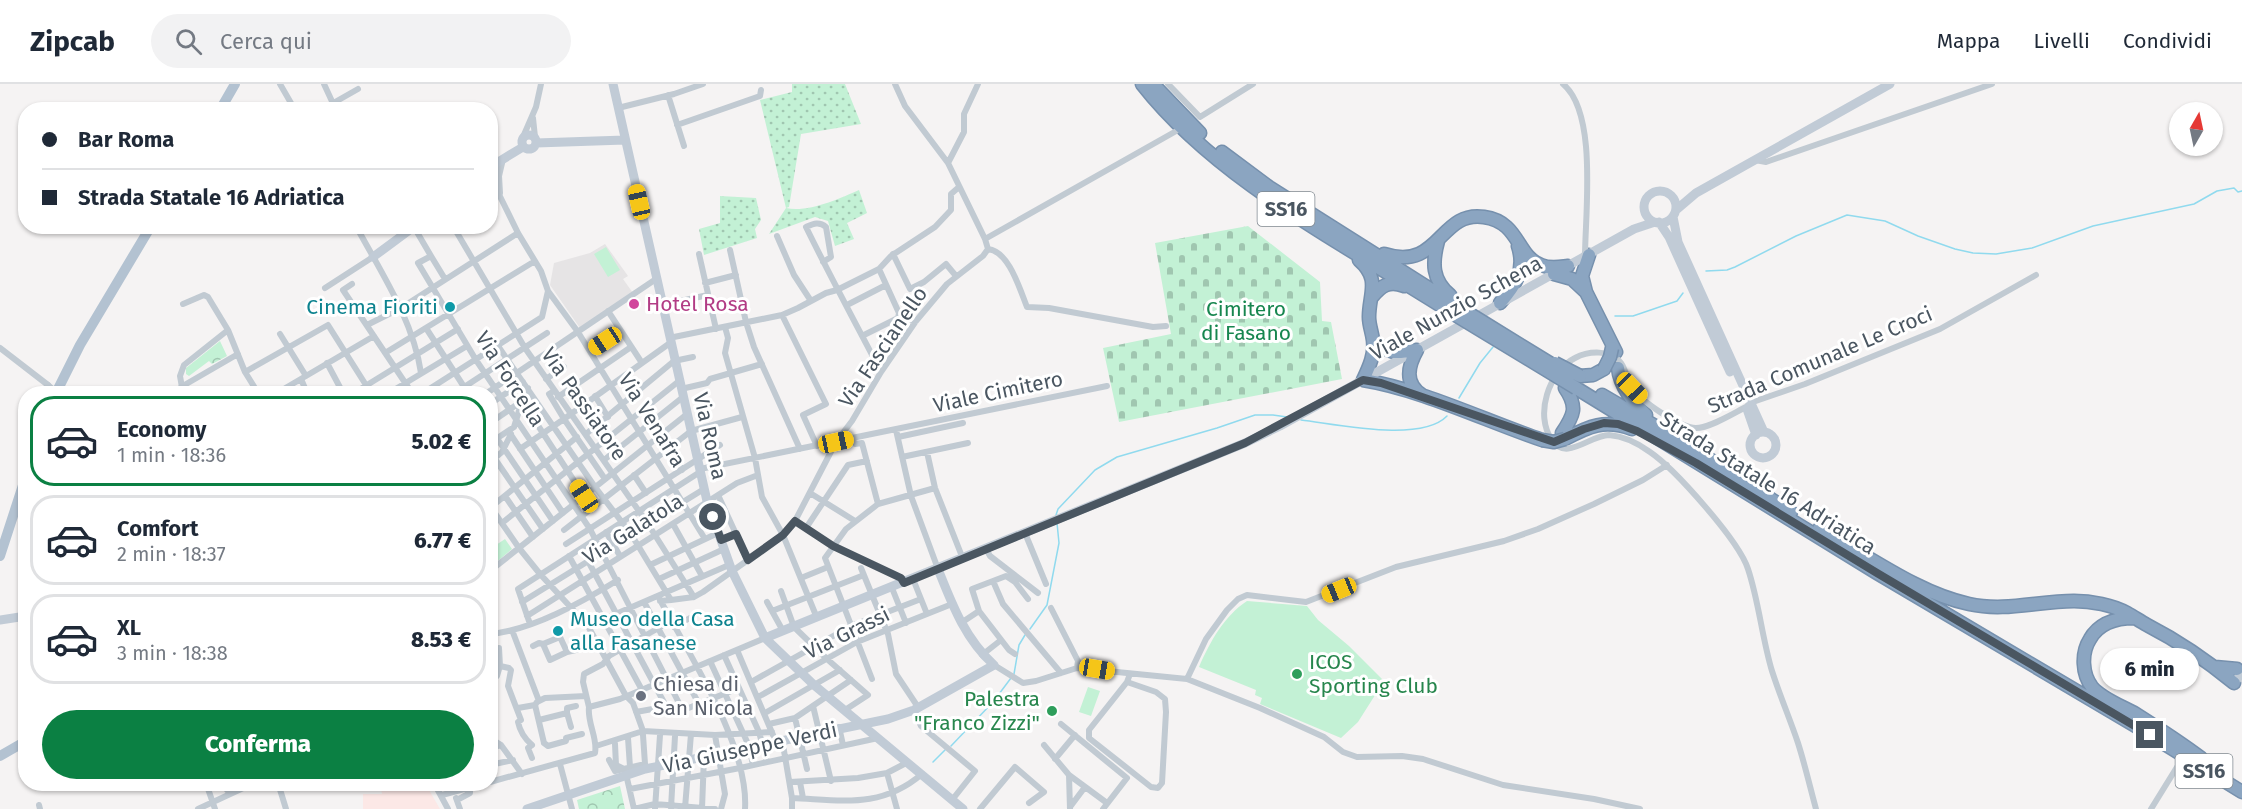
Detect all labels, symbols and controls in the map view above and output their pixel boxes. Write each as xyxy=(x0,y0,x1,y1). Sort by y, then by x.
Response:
search box xyxy=(151,14,571,68)
text: Zipcab xyxy=(30,25,115,58)
icon: search xyxy=(172,25,205,58)
text: Cerca qui xyxy=(220,28,312,55)
text: Mappa xyxy=(1937,28,2001,54)
text: Livelli xyxy=(2034,28,2090,54)
text: Condividi xyxy=(2123,28,2212,54)
north arrow xyxy=(2169,102,2223,156)
map controls xyxy=(2169,102,2223,156)
text: Bar Roma xyxy=(78,126,174,153)
car xyxy=(626,182,652,222)
text: Strada Statale 16 Adriatica xyxy=(78,184,345,211)
road number: SS16 xyxy=(1258,192,1314,226)
street label: Viale Nunzio Schena xyxy=(1365,250,1547,366)
street label: Via Fascianello xyxy=(833,282,933,412)
place label: Hotel Rosa xyxy=(646,291,749,317)
place label: Cinema Fioriti xyxy=(306,294,438,320)
park label: Cimitero di Fasano xyxy=(1201,296,1291,346)
marker: Hotel Rosa xyxy=(627,297,641,311)
marker: Cinema Fioriti xyxy=(443,300,457,314)
street label: Strada Comunale Le Croci xyxy=(1704,301,1936,419)
car xyxy=(585,324,625,358)
street label: Via Forcella xyxy=(470,326,550,432)
street label: Via Passiatore xyxy=(535,342,633,466)
street label: Viale Cimitero xyxy=(931,366,1065,418)
street label: Via Venafra xyxy=(613,368,691,472)
car xyxy=(1613,369,1651,407)
street label: Via Roma xyxy=(687,390,733,482)
street label: Strada Statale 16 Adriatica xyxy=(1655,406,1881,560)
icon: car xyxy=(45,414,99,468)
text: Economy xyxy=(117,416,206,443)
text: 5.02 € xyxy=(412,428,471,455)
car xyxy=(817,429,855,455)
text: 1 min · 18:36 xyxy=(117,443,226,467)
car xyxy=(566,476,602,516)
street label: Via Galatola xyxy=(578,488,688,570)
route start xyxy=(699,503,726,530)
icon: car xyxy=(45,513,99,567)
text: Comfort xyxy=(117,515,198,542)
text: 6.77 € xyxy=(414,527,471,554)
text: 2 min · 18:37 xyxy=(117,542,226,566)
car xyxy=(1319,575,1359,605)
street label: Via Grassi xyxy=(800,601,894,665)
place label: Museo della Casa alla Fasanese xyxy=(570,606,735,656)
icon: car xyxy=(45,612,99,666)
text: XL xyxy=(117,614,141,641)
marker: Museo della Casa alla Fasanese xyxy=(551,624,565,638)
text: 8.53 € xyxy=(411,626,471,653)
text: 3 min · 18:38 xyxy=(117,641,228,665)
callout: 6 min xyxy=(2100,648,2200,690)
place label: ICOS Sporting Club xyxy=(1309,649,1438,699)
car xyxy=(1078,657,1116,681)
text: 6 min xyxy=(2125,657,2174,681)
marker: ICOS Sporting Club xyxy=(1290,667,1304,681)
place label: Chiesa di San Nicola xyxy=(653,671,753,721)
place label: Palestra "Franco Zizzi" xyxy=(914,686,1040,736)
marker: Chiesa di San Nicola xyxy=(634,689,648,703)
marker: Palestra "Franco Zizzi" xyxy=(1045,704,1059,718)
button: Conferma xyxy=(42,710,474,779)
street label: Via Giuseppe Verdi xyxy=(660,717,840,779)
route end xyxy=(2136,721,2163,748)
road number: SS16 xyxy=(2176,754,2232,788)

